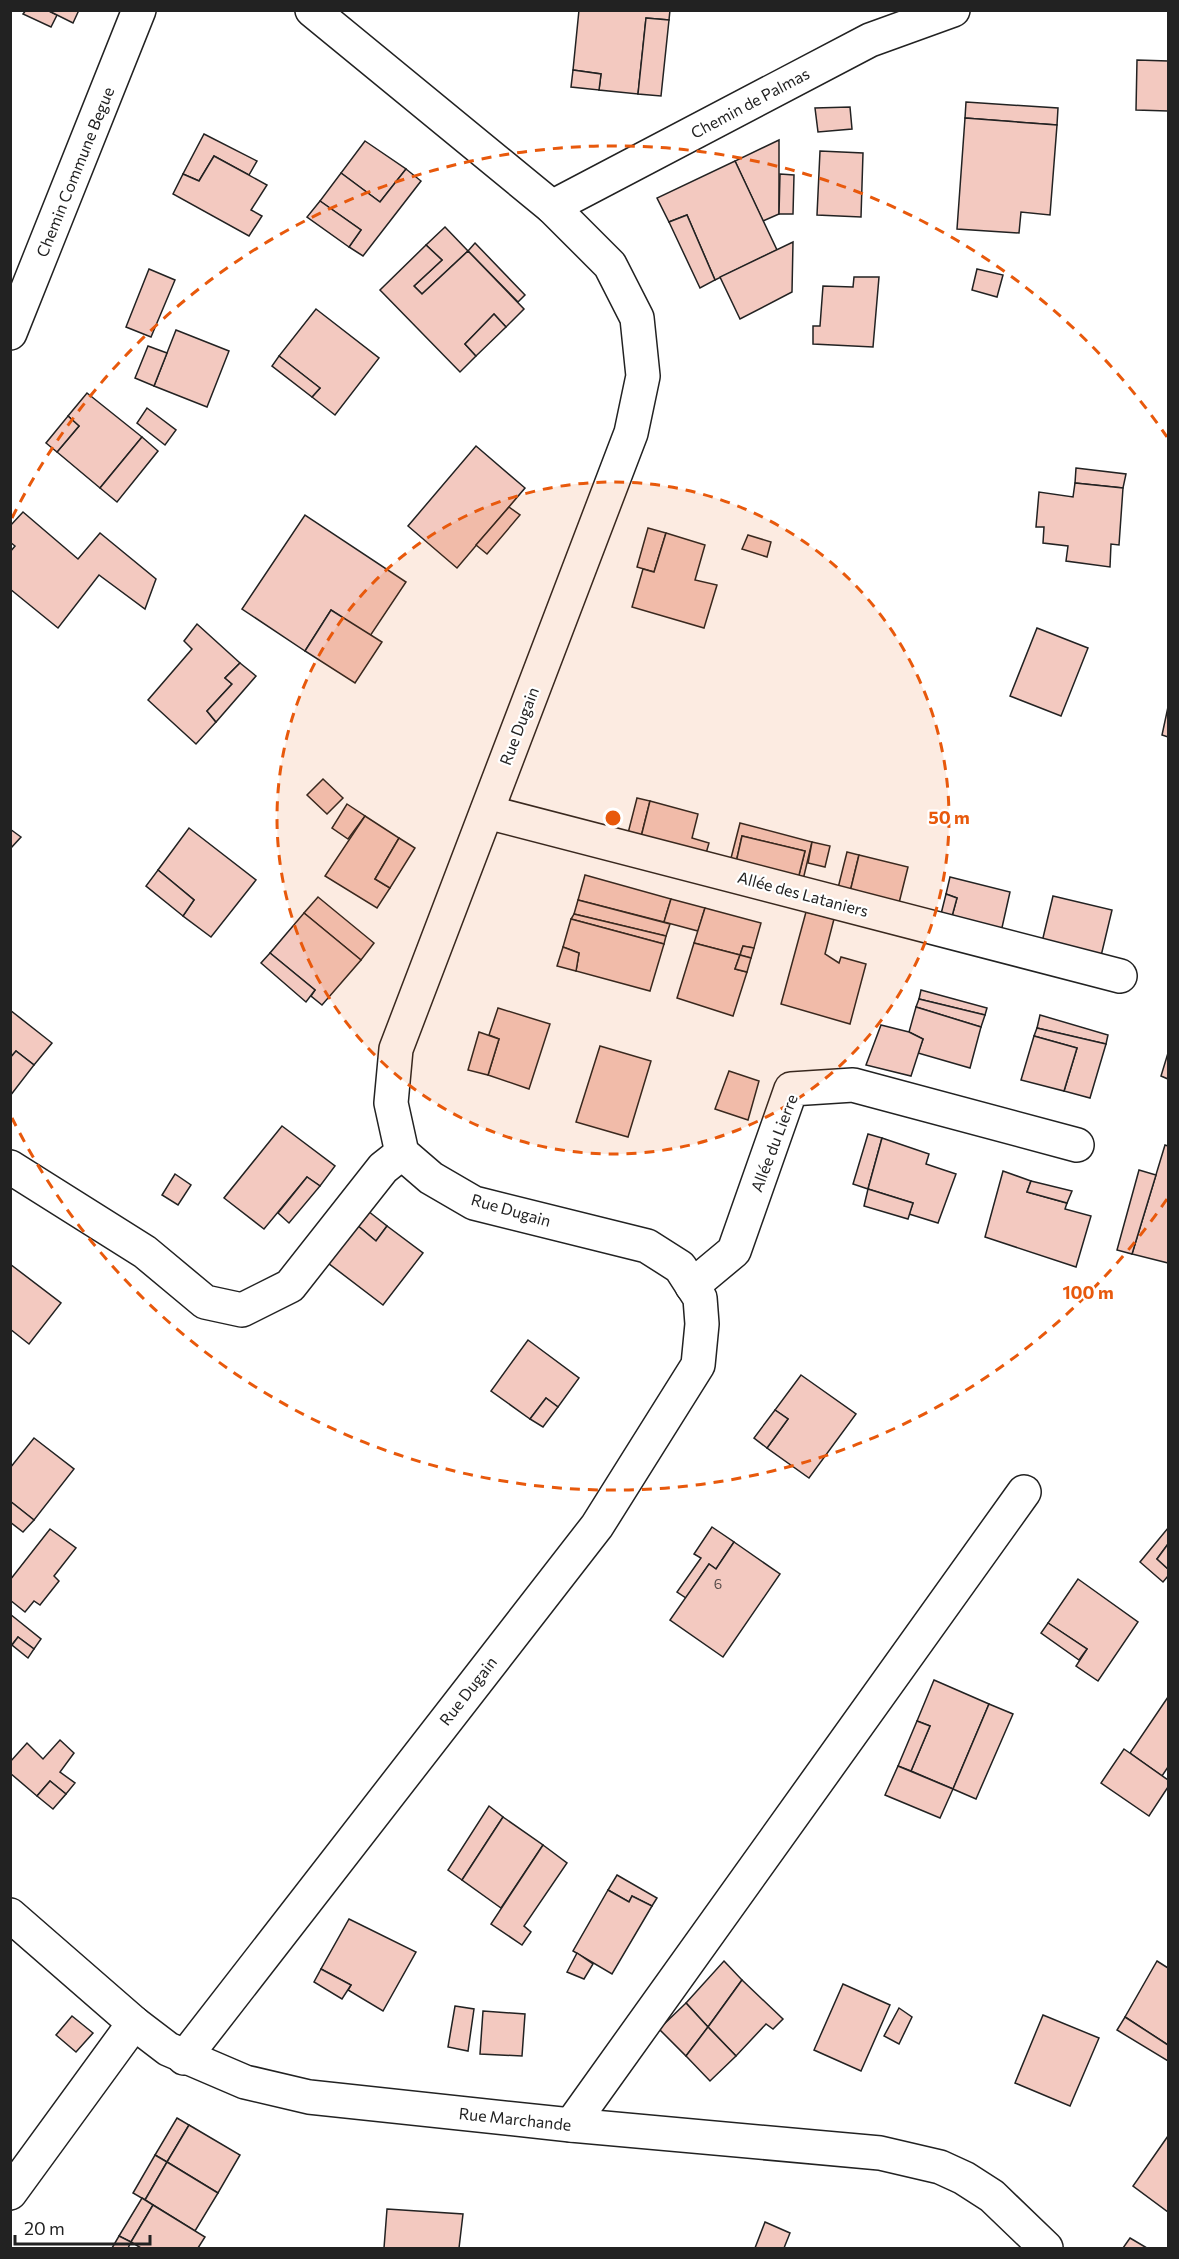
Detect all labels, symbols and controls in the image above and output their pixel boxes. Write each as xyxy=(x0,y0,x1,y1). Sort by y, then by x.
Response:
street label: Chemin de Palmas xyxy=(687,63,812,142)
street label: Chemin Commune Begue xyxy=(32,84,117,260)
street label: Rue Dugain xyxy=(495,684,542,768)
text: 50 m xyxy=(928,806,970,828)
centre of rings xyxy=(603,808,623,828)
street label: Allée des Lataniers xyxy=(736,867,871,920)
street label: Allée du Lierre xyxy=(746,1091,801,1194)
street label: Rue Dugain xyxy=(469,1189,553,1230)
text: 100 m xyxy=(1062,1281,1114,1303)
house number: 6 xyxy=(714,1575,722,1592)
street label: Rue Dugain xyxy=(435,1653,500,1729)
street label: Rue Marchande xyxy=(458,2103,572,2134)
scale bar xyxy=(15,2208,150,2246)
text: 20 m xyxy=(24,2217,65,2239)

